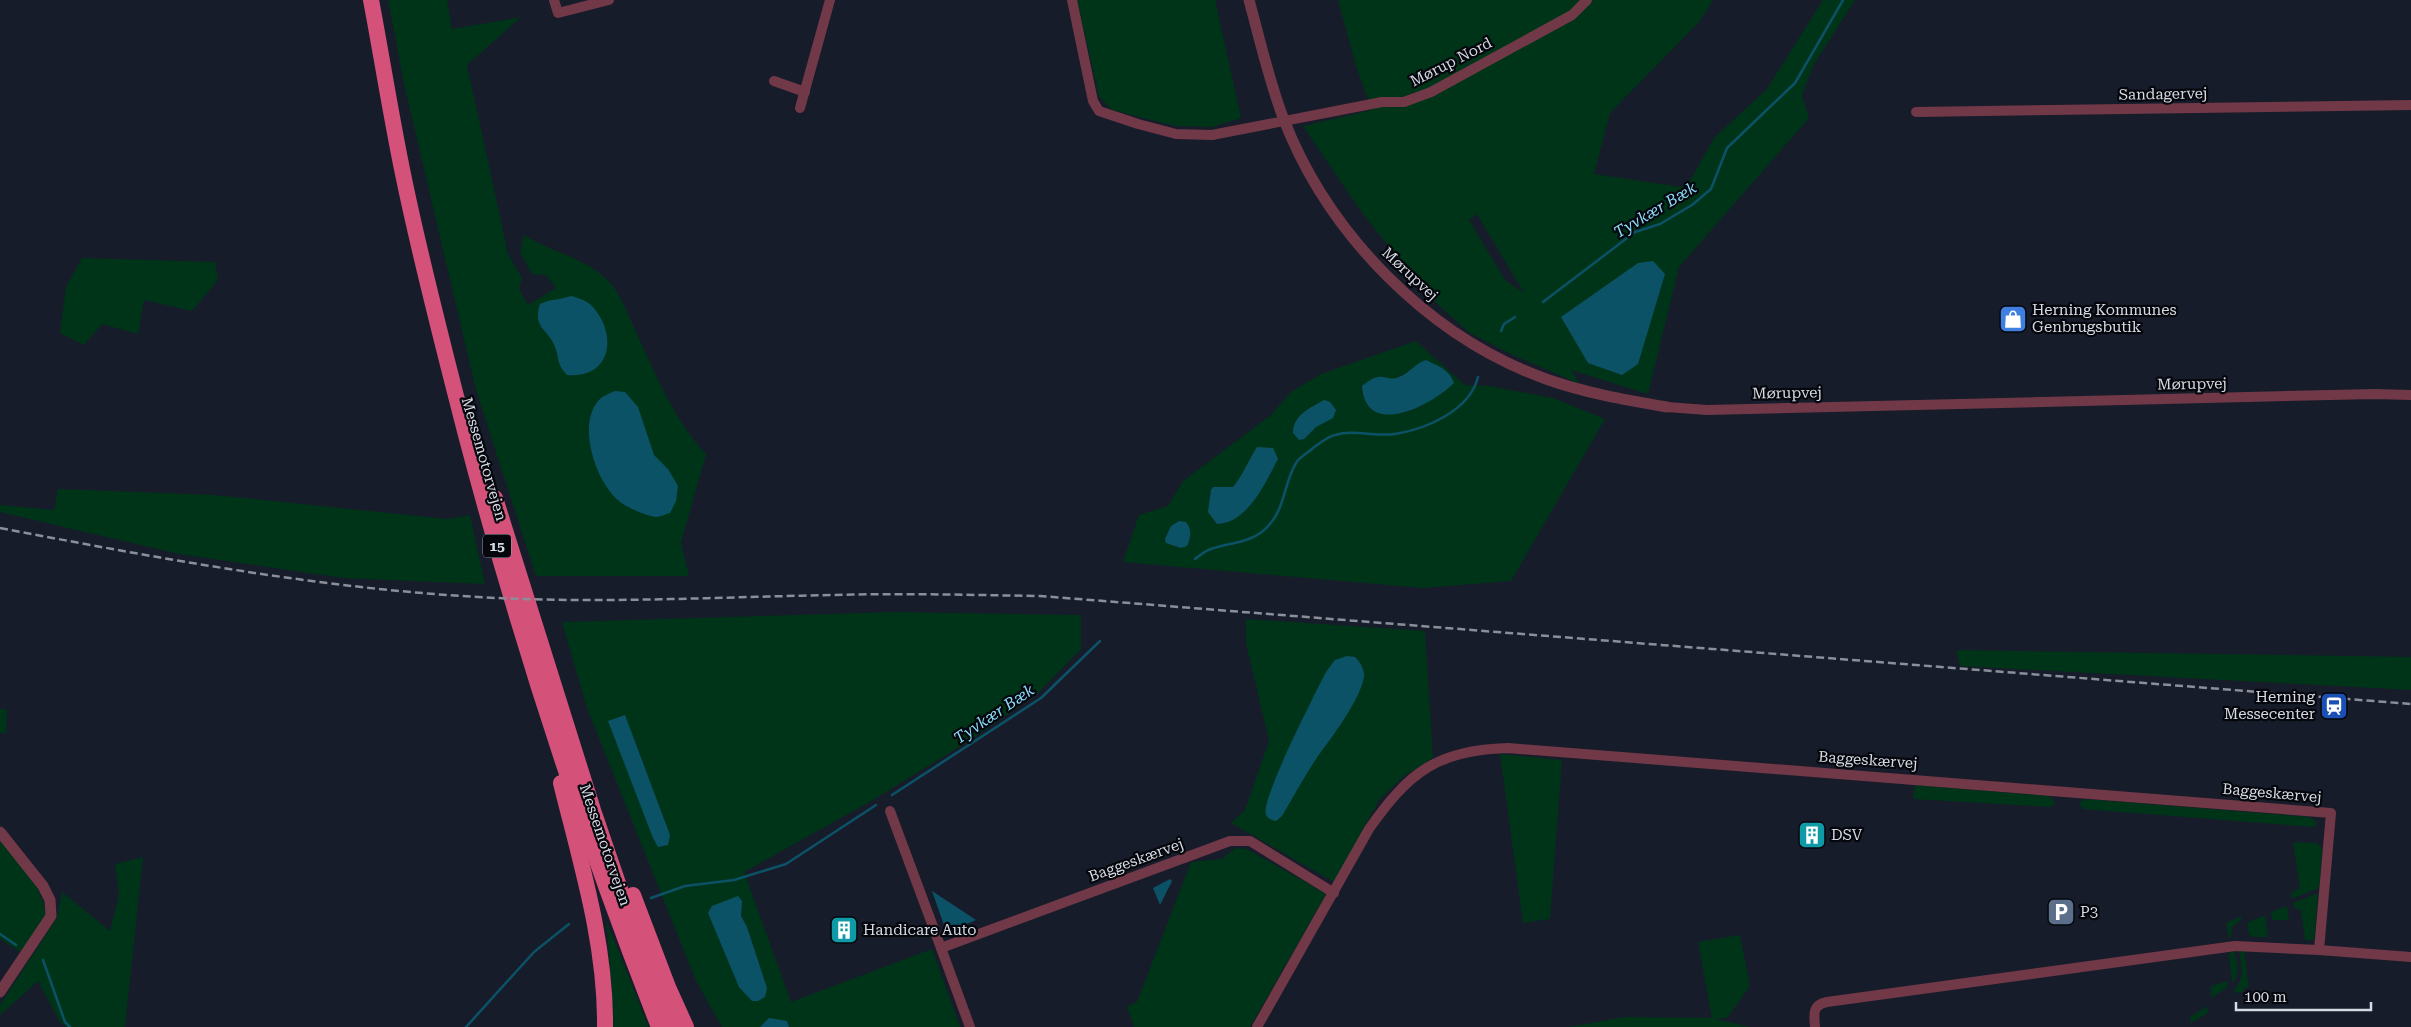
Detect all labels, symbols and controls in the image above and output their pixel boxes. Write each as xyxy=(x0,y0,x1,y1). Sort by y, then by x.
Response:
street label: Mørup Nord xyxy=(1407,33,1495,90)
street label: Sandagervej xyxy=(2118,84,2208,104)
water label: Tyvkær Bæk xyxy=(1610,178,1700,242)
street label: Mørupvej xyxy=(1378,244,1442,304)
place label: Herning Kommunes Genbrugsbutik xyxy=(2032,301,2177,336)
shop icon: Herning Kommunes Genbrugsbutik xyxy=(1998,304,2028,334)
street label: Mørupvej xyxy=(2157,374,2227,394)
street label: Mørupvej xyxy=(1752,383,1822,403)
street label: Messemotorvejen xyxy=(458,395,510,523)
road number: 15 xyxy=(483,534,511,558)
water label: Tyvkær Bæk xyxy=(950,680,1038,748)
place label: Herning Messecenter xyxy=(2224,688,2315,723)
station icon: Herning Messecenter xyxy=(2319,691,2349,721)
street label: Baggeskærvej xyxy=(1818,748,1918,772)
street label: Baggeskærvej xyxy=(2222,780,2322,806)
street label: Messemotorvejen xyxy=(576,782,634,909)
building icon: DSV xyxy=(1797,820,1827,850)
place label: DSV xyxy=(1831,826,1863,844)
street label: Baggeskærvej xyxy=(1086,835,1186,885)
parking icon: P3 xyxy=(2046,897,2076,927)
place label: P3 xyxy=(2080,903,2098,921)
building icon: Handicare Auto xyxy=(829,915,859,945)
place label: Handicare Auto xyxy=(863,921,976,939)
scale bar xyxy=(2236,980,2371,1012)
text: 100 m xyxy=(2244,988,2287,1006)

